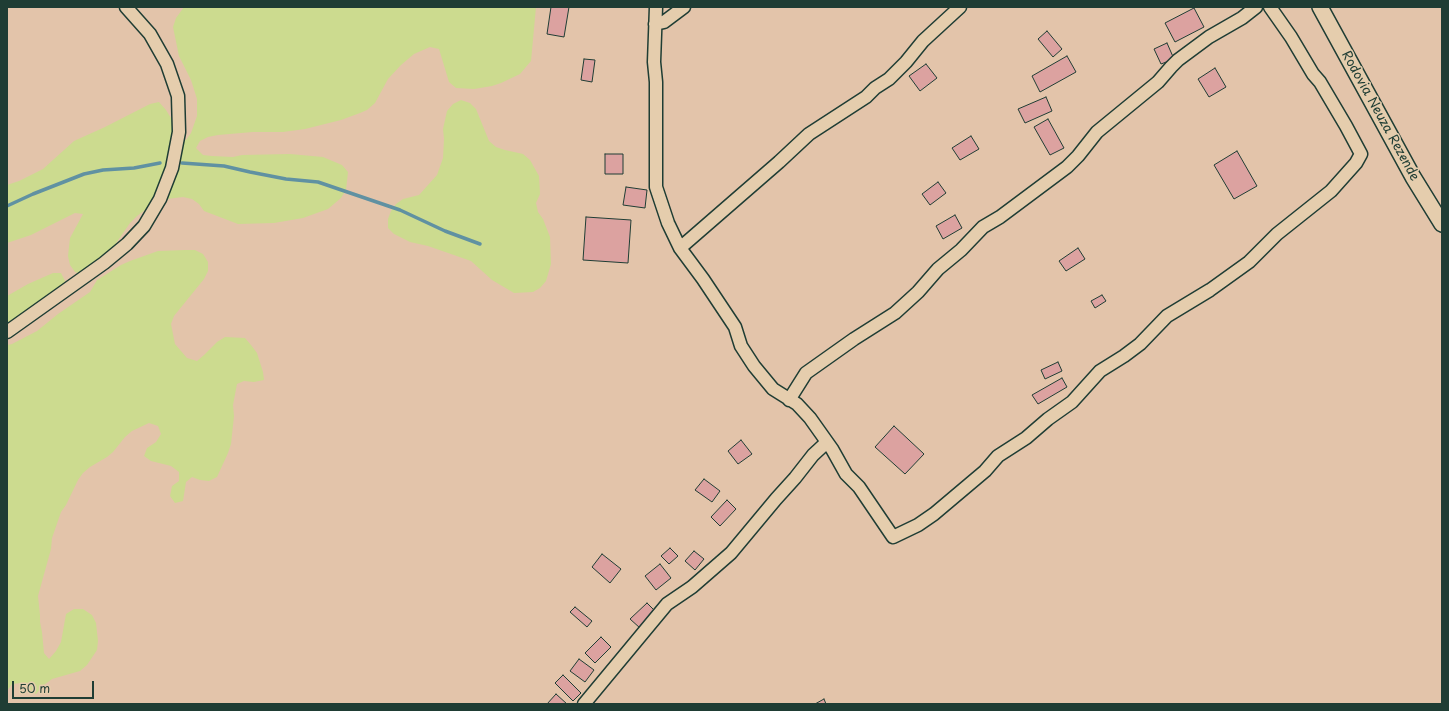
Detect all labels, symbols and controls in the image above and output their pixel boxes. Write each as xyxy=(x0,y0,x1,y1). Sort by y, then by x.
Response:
street label: Rodovia Neuza Rezende xyxy=(1338,48,1422,184)
scale bar xyxy=(14,673,96,699)
text: 50 m xyxy=(19,679,50,697)

